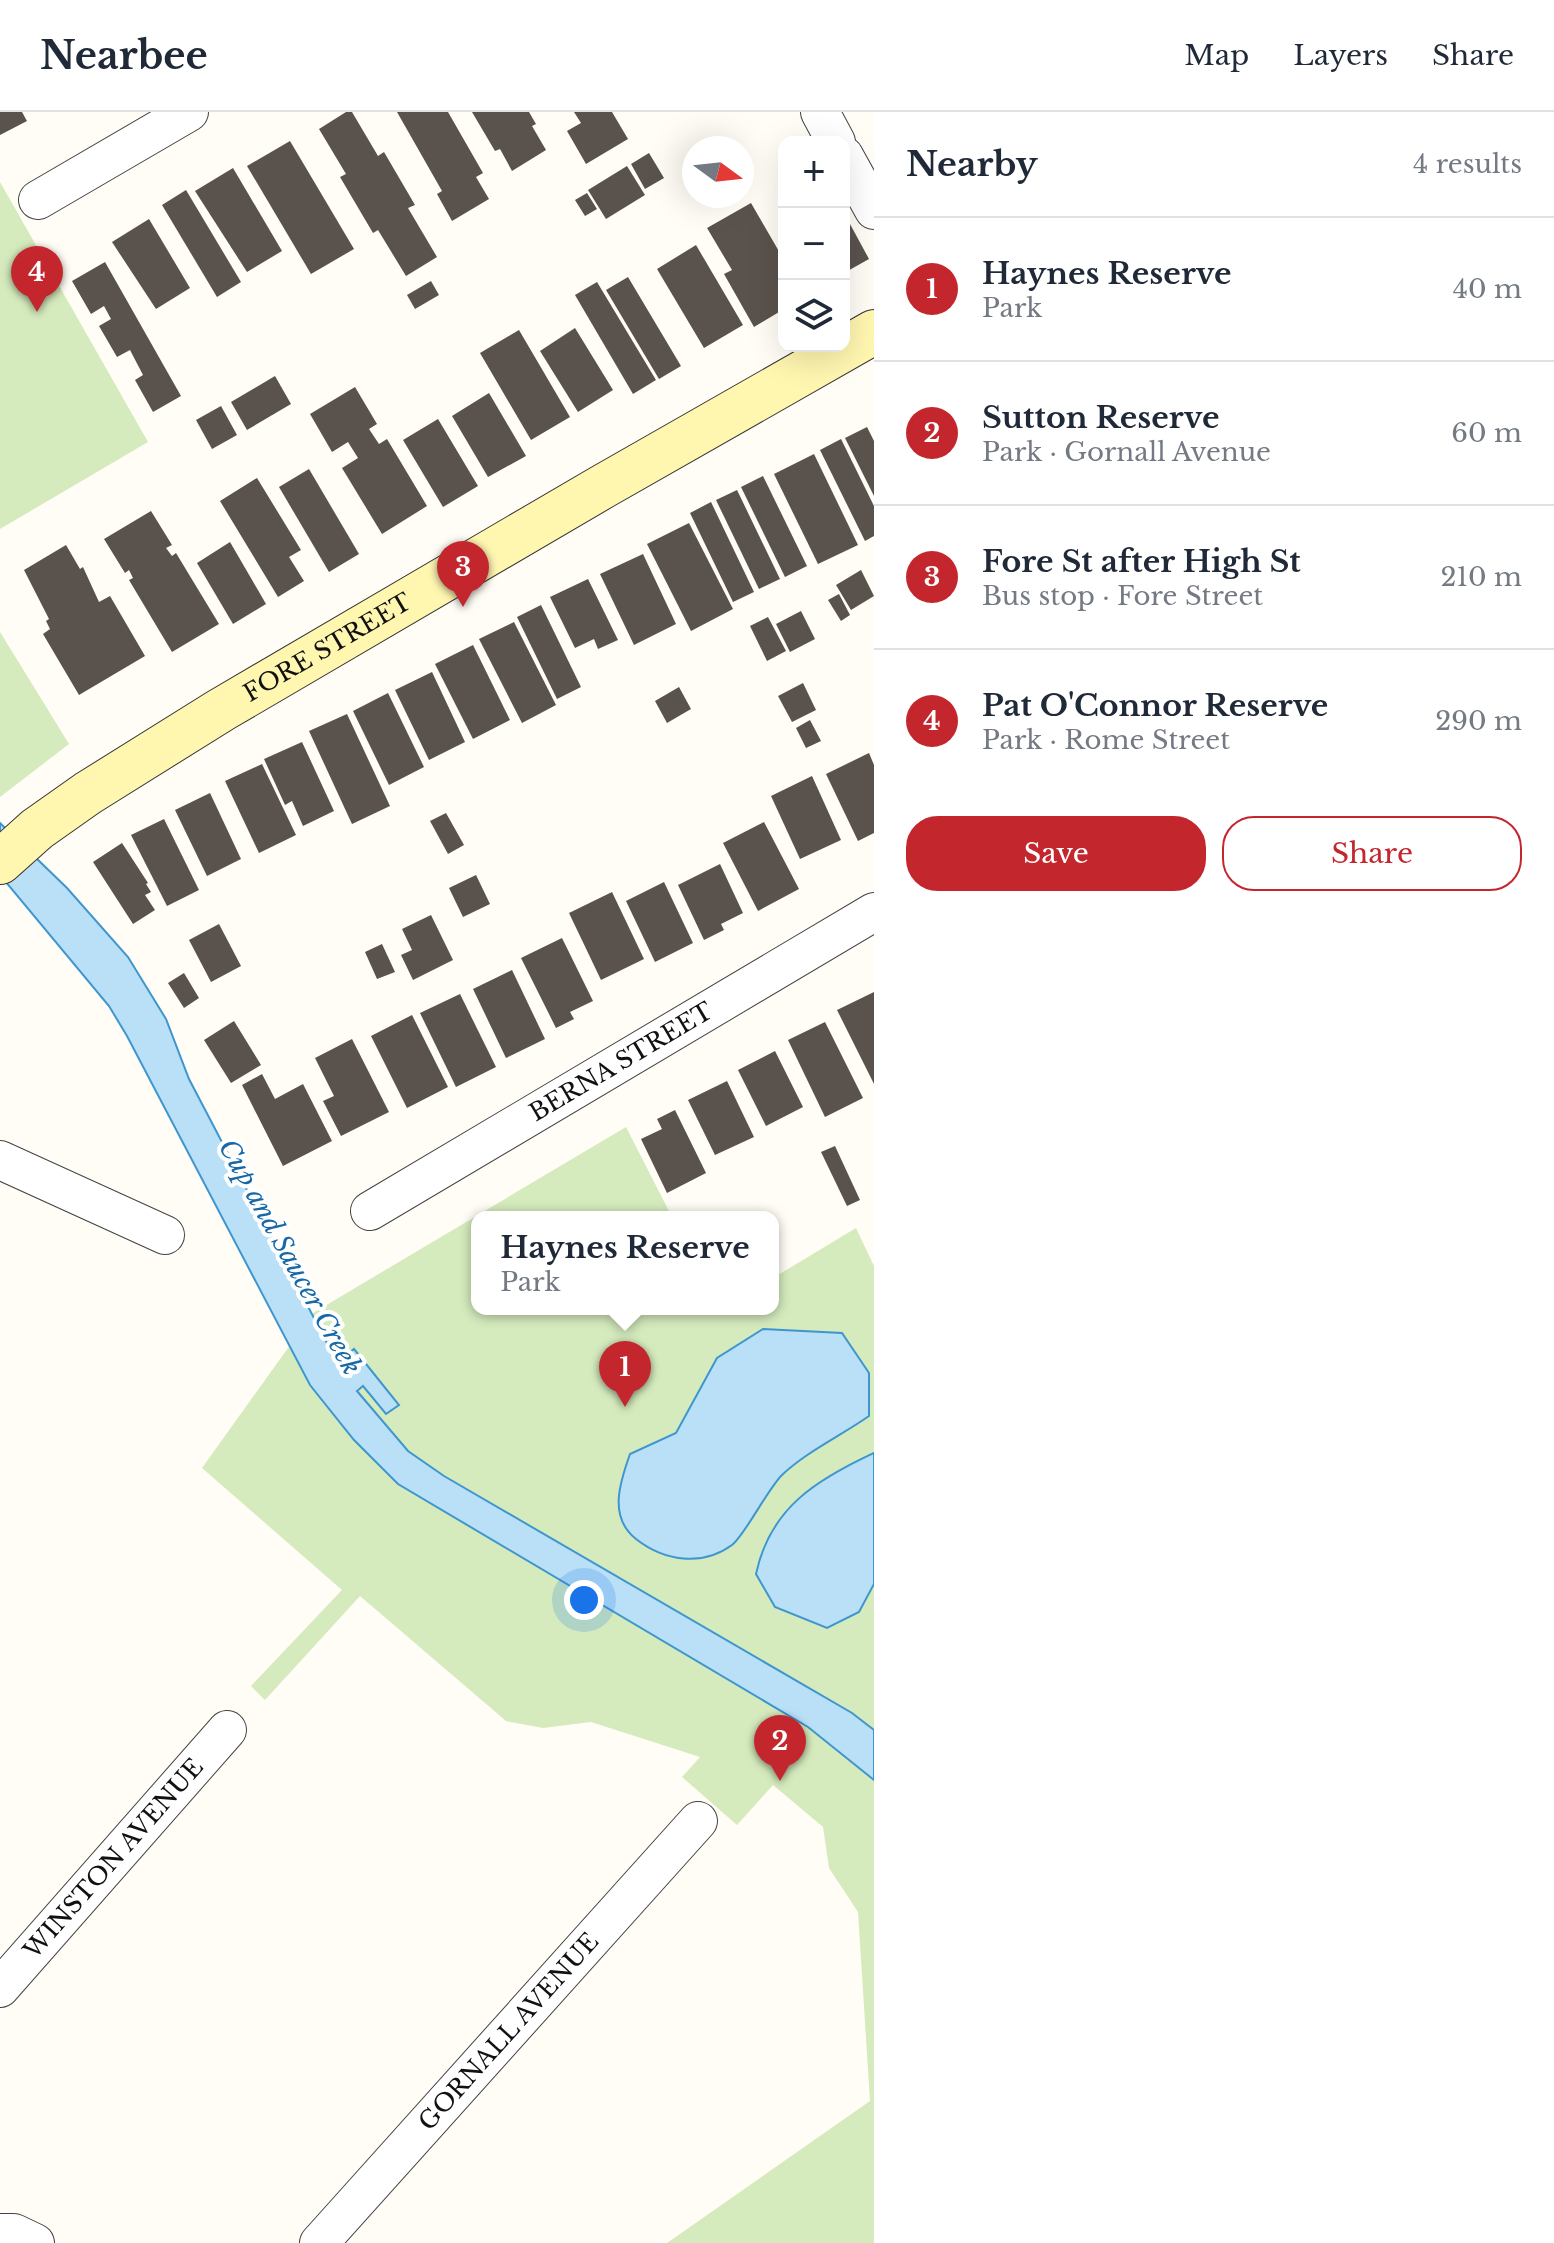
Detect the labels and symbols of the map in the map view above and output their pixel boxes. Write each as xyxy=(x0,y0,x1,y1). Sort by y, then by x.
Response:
north arrow xyxy=(682,136,754,208)
pin: 4 xyxy=(11,246,63,312)
pin: 3 xyxy=(437,541,489,607)
street label: FORE STREET xyxy=(238,587,416,708)
street label: BERNA STREET xyxy=(524,996,718,1127)
water label: Cup and Saucer Creek xyxy=(212,1134,368,1380)
pin: 1 xyxy=(599,1341,651,1407)
your location xyxy=(564,1580,604,1620)
pin: 2 xyxy=(754,1715,806,1781)
street label: WINSTON AVENUE xyxy=(17,1753,209,1965)
street label: GORNALL AVENUE xyxy=(412,1927,604,2136)

